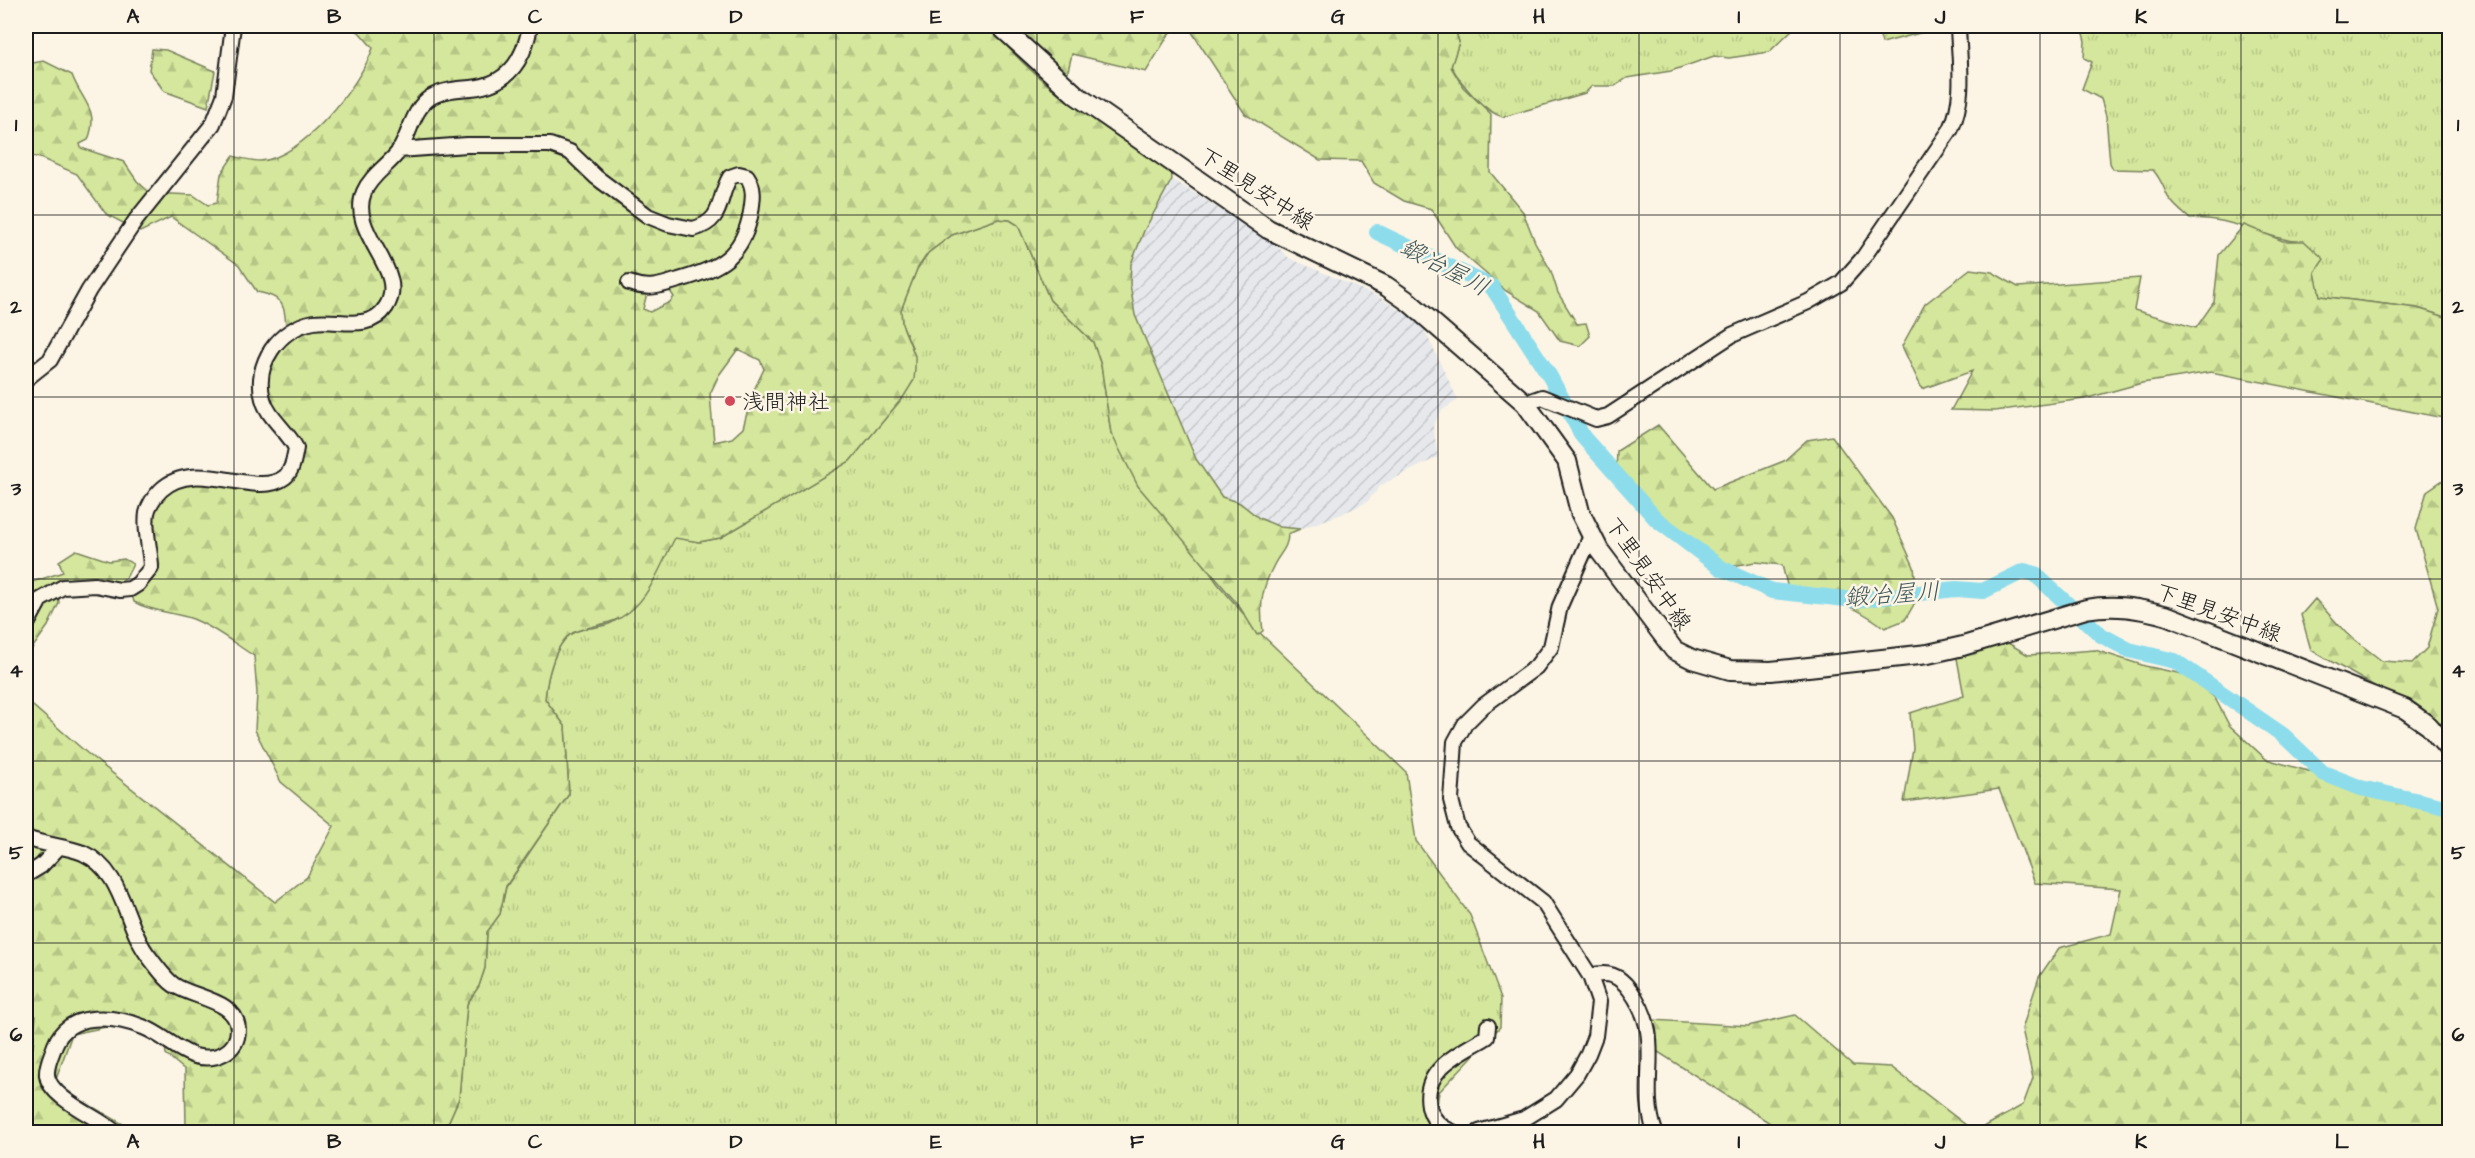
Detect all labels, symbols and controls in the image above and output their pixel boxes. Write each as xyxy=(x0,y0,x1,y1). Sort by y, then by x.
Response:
text: A xyxy=(127,3,140,31)
text: B xyxy=(327,3,342,31)
text: C xyxy=(528,3,543,31)
text: D xyxy=(730,3,743,31)
text: E xyxy=(930,3,942,31)
text: F xyxy=(1130,3,1145,31)
text: G xyxy=(1331,3,1345,31)
text: H xyxy=(1533,3,1545,31)
text: I xyxy=(1737,3,1741,31)
text: J xyxy=(1934,3,1946,31)
text: K xyxy=(2135,3,2148,31)
text: L xyxy=(2335,3,2349,31)
text: 1 xyxy=(15,111,18,139)
text: 1 xyxy=(2457,111,2460,139)
street label: 下里見安中線 xyxy=(1192,140,1320,238)
water label: 鍛冶屋川 xyxy=(1394,230,1495,305)
text: 2 xyxy=(9,293,22,321)
text: 2 xyxy=(2451,293,2464,321)
place label: 浅間神社 xyxy=(742,387,830,418)
marker: 浅間神社 xyxy=(723,394,737,408)
text: 3 xyxy=(10,475,22,503)
text: 3 xyxy=(2452,475,2464,503)
street label: 下里見安中線 xyxy=(1597,511,1698,637)
water label: 鍛冶屋川 xyxy=(1843,575,1941,615)
street label: 下里見安中線 xyxy=(2151,576,2286,651)
text: 4 xyxy=(9,657,23,685)
text: 4 xyxy=(2451,657,2465,685)
text: 5 xyxy=(9,839,24,867)
text: 5 xyxy=(2451,839,2466,867)
text: 6 xyxy=(10,1021,23,1049)
text: 6 xyxy=(2452,1021,2465,1049)
text: A xyxy=(127,1128,140,1156)
text: B xyxy=(327,1128,342,1156)
text: C xyxy=(528,1128,543,1156)
text: D xyxy=(730,1128,743,1156)
text: E xyxy=(930,1128,942,1156)
text: F xyxy=(1130,1128,1145,1156)
text: G xyxy=(1331,1128,1345,1156)
text: H xyxy=(1533,1128,1545,1156)
text: I xyxy=(1737,1128,1741,1156)
text: J xyxy=(1934,1128,1946,1156)
text: K xyxy=(2135,1128,2148,1156)
text: L xyxy=(2335,1128,2349,1156)

